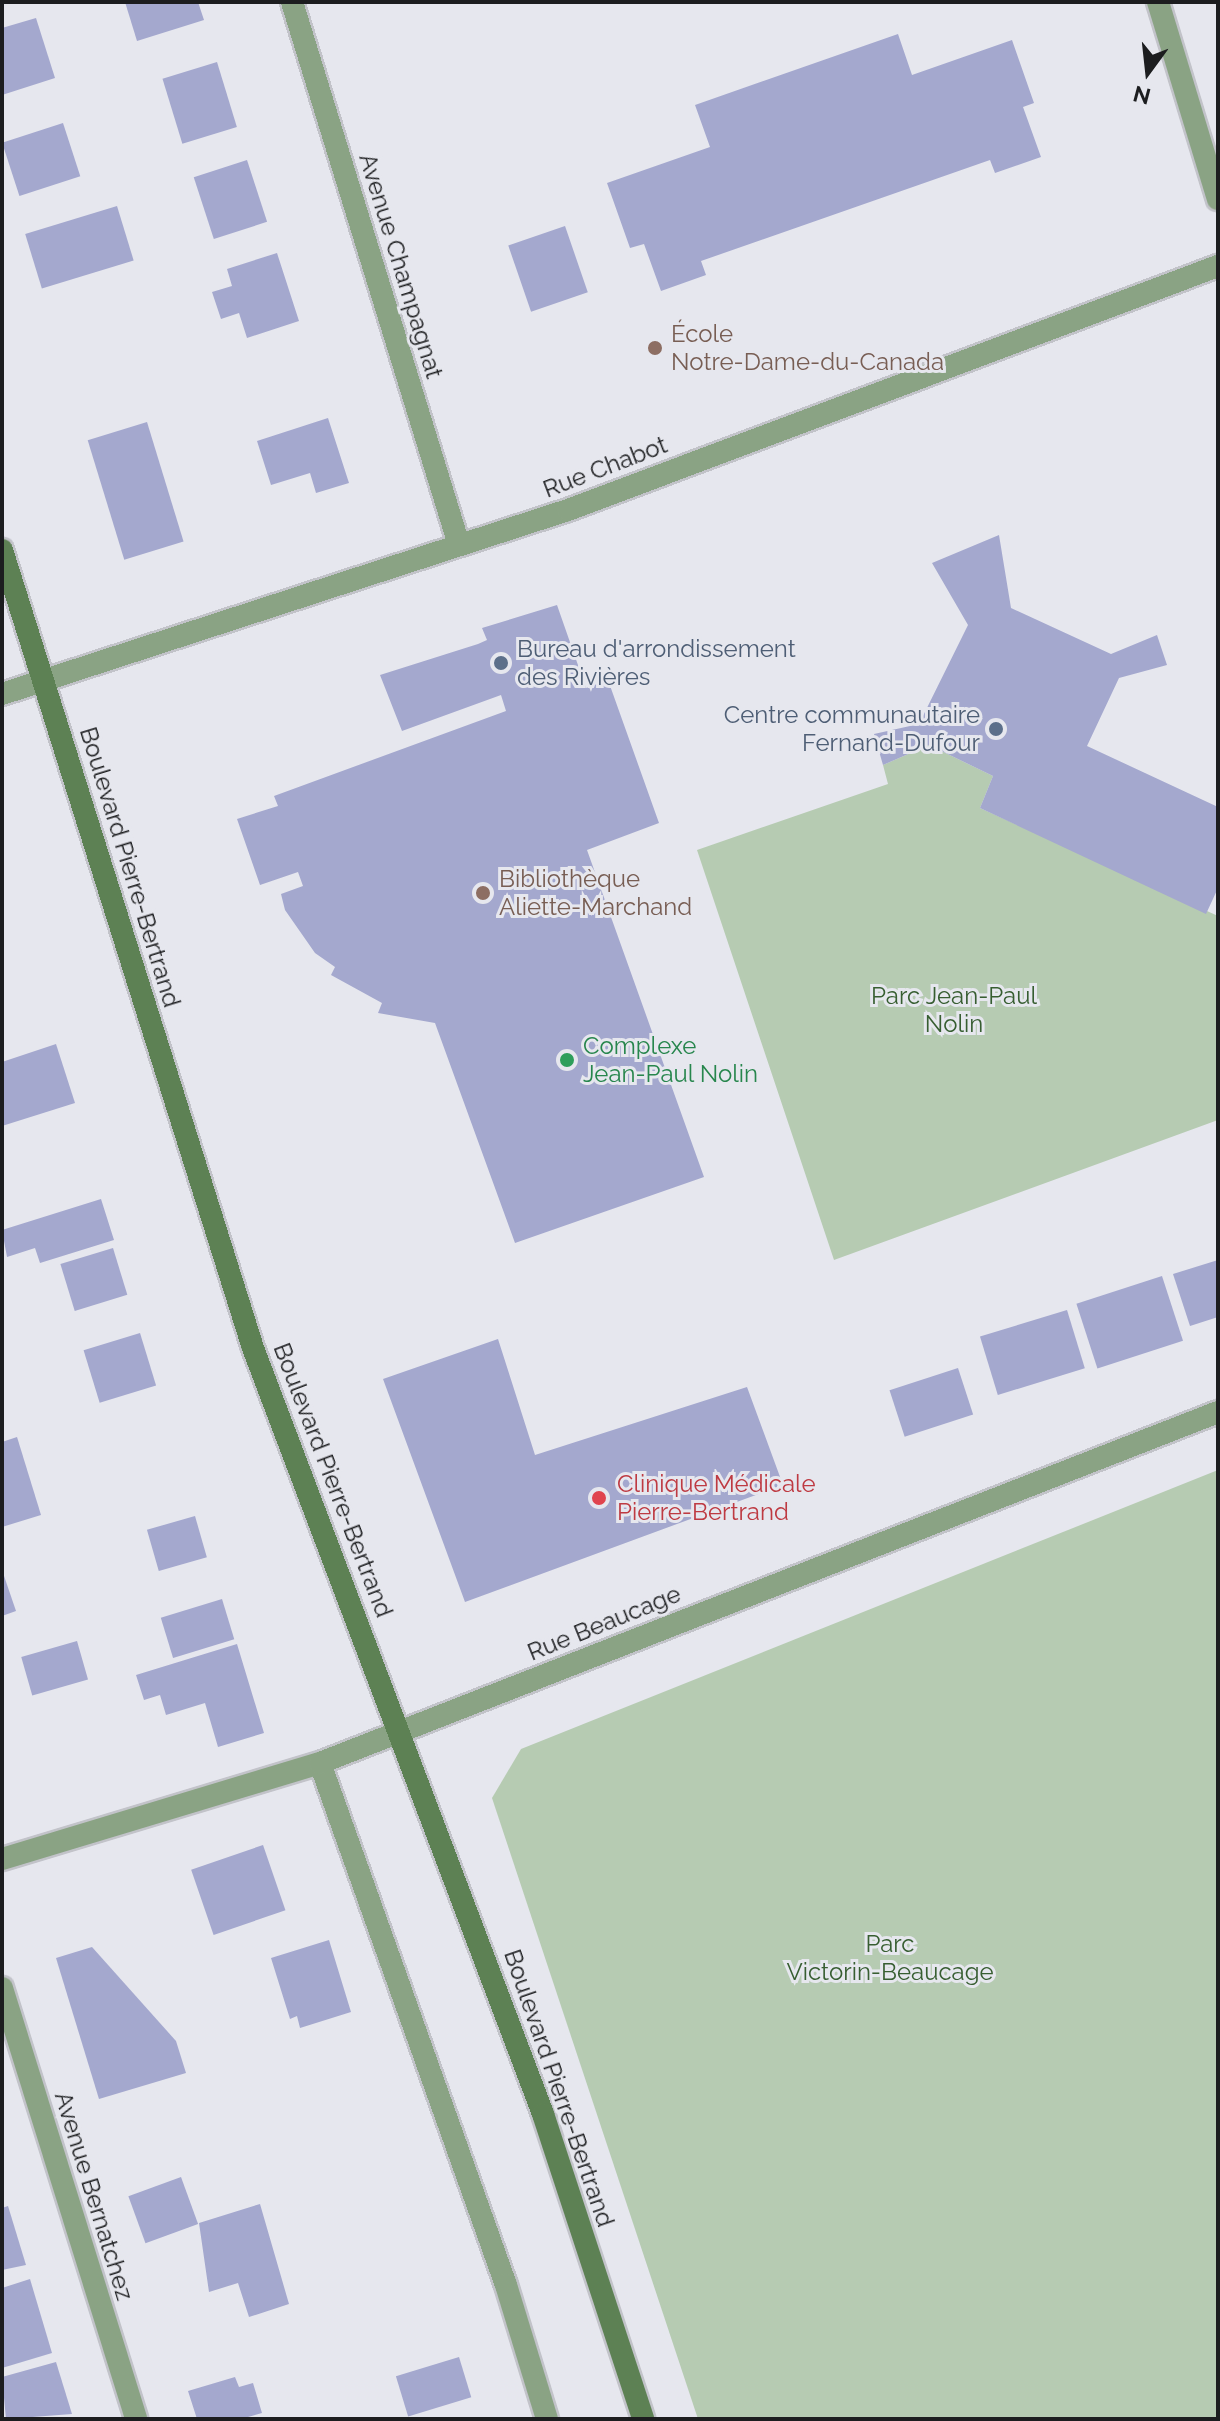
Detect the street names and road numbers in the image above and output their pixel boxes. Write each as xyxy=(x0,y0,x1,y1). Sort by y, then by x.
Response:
street label: Avenue Champagnat xyxy=(353,150,449,382)
street label: Rue Chabot xyxy=(539,430,671,504)
street label: Boulevard Pierre-Bertrand xyxy=(74,723,186,1011)
street label: Boulevard Pierre-Bertrand xyxy=(267,1339,399,1621)
street label: Rue Beaucage xyxy=(523,1579,685,1667)
street label: Boulevard Pierre-Bertrand xyxy=(498,1946,620,2230)
street label: Avenue Bernatchez xyxy=(49,2088,139,2304)

